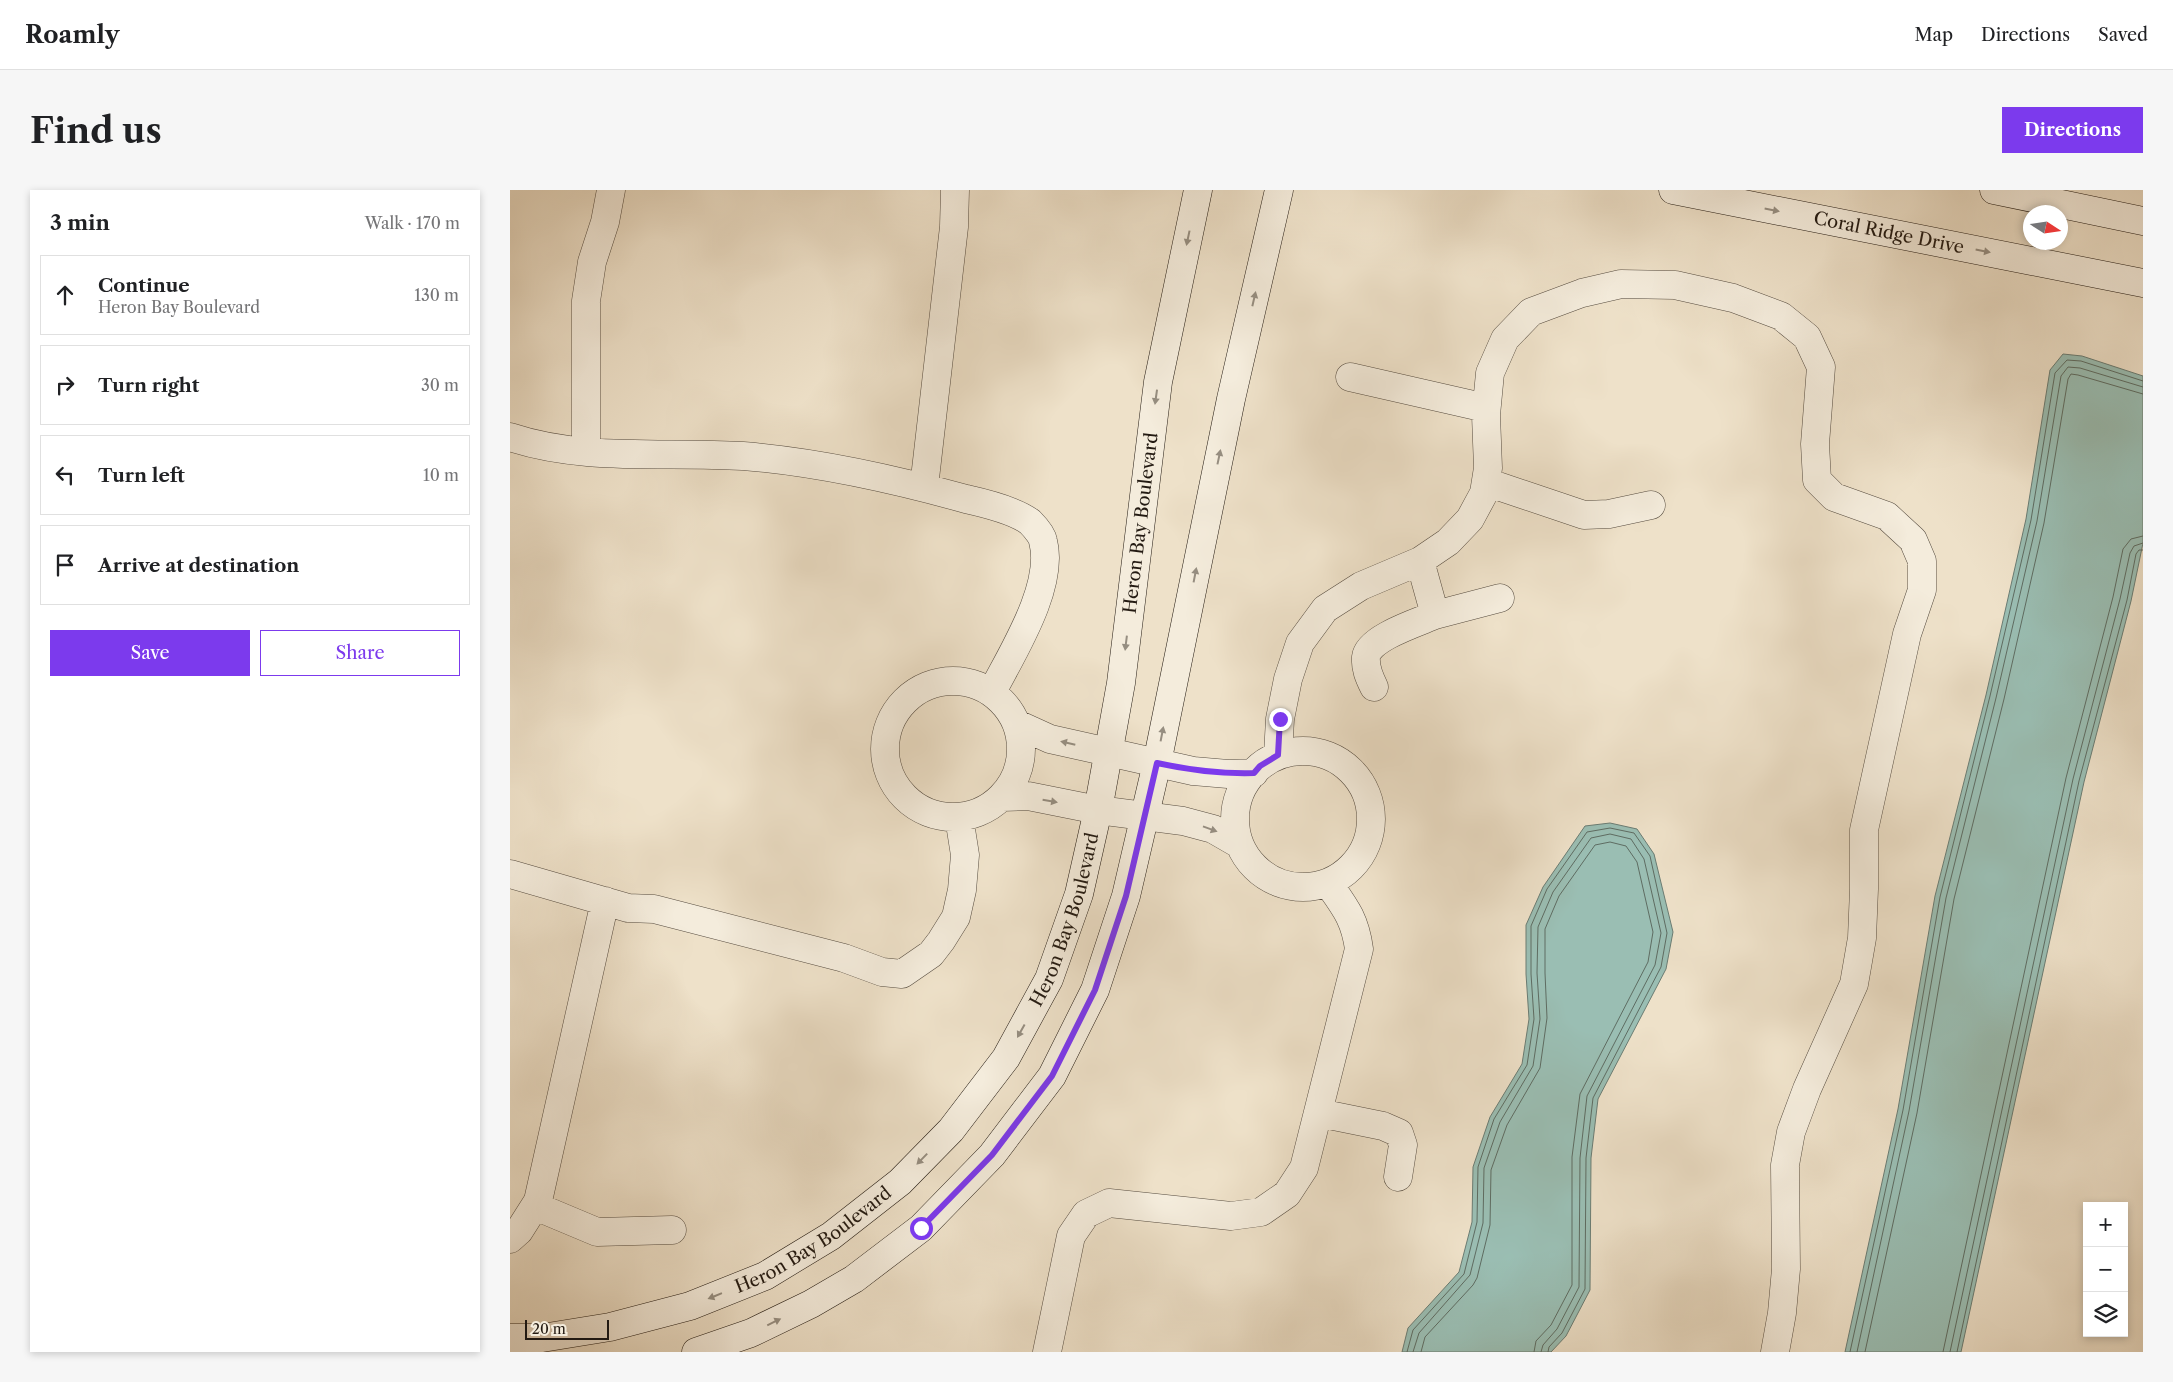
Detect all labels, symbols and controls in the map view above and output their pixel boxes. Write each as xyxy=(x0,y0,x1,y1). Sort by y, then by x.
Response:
text: Roamly xyxy=(25,20,119,49)
text: Map xyxy=(1914,24,1953,46)
text: Directions xyxy=(1981,24,2070,46)
text: Saved xyxy=(2098,24,2148,46)
button: Directions xyxy=(2002,107,2143,153)
text: Find us xyxy=(30,109,162,152)
north arrow xyxy=(2023,205,2068,250)
one-way arrow xyxy=(1765,206,1781,214)
street label: Coral Ridge Drive xyxy=(1812,207,1966,258)
text: 3 min xyxy=(50,210,110,235)
text: Walk · 170 m xyxy=(365,213,460,233)
one-way arrow xyxy=(1183,230,1191,246)
one-way arrow xyxy=(1976,248,1992,256)
text: Continue xyxy=(98,274,190,297)
icon: ahead xyxy=(51,281,79,309)
text: 130 m xyxy=(414,285,459,305)
one-way arrow xyxy=(1250,291,1258,306)
text: Heron Bay Boulevard xyxy=(98,297,260,317)
icon: right xyxy=(51,371,79,399)
text: Turn right xyxy=(98,374,199,397)
text: 30 m xyxy=(421,375,459,395)
one-way arrow xyxy=(1151,389,1159,405)
street label: Heron Bay Boulevard xyxy=(1119,431,1163,615)
one-way arrow xyxy=(1215,450,1223,465)
icon: left xyxy=(51,461,79,489)
text: Turn left xyxy=(98,464,185,487)
text: 10 m xyxy=(423,465,459,485)
icon: arrive xyxy=(51,551,79,579)
text: Arrive at destination xyxy=(98,554,299,577)
one-way arrow xyxy=(1191,567,1199,582)
button: Save xyxy=(50,630,250,676)
button: Share xyxy=(260,630,460,676)
one-way arrow xyxy=(1122,636,1130,652)
route end xyxy=(1269,708,1292,731)
one-way arrow xyxy=(1159,726,1167,742)
one-way arrow xyxy=(1060,739,1076,747)
one-way arrow xyxy=(1042,797,1058,805)
one-way arrow xyxy=(1203,825,1218,833)
street label: Heron Bay Boulevard xyxy=(1025,831,1104,1010)
one-way arrow xyxy=(1017,1024,1025,1038)
one-way arrow xyxy=(916,1153,928,1165)
street label: Heron Bay Boulevard xyxy=(732,1182,896,1298)
map controls xyxy=(2083,1202,2128,1337)
button: + xyxy=(2083,1202,2128,1247)
route start xyxy=(910,1217,933,1240)
button: − xyxy=(2083,1247,2128,1292)
one-way arrow xyxy=(707,1292,722,1300)
button: layers xyxy=(2083,1292,2128,1337)
scale bar xyxy=(525,1317,609,1340)
one-way arrow xyxy=(767,1318,782,1326)
text: 20 m xyxy=(532,1320,566,1338)

